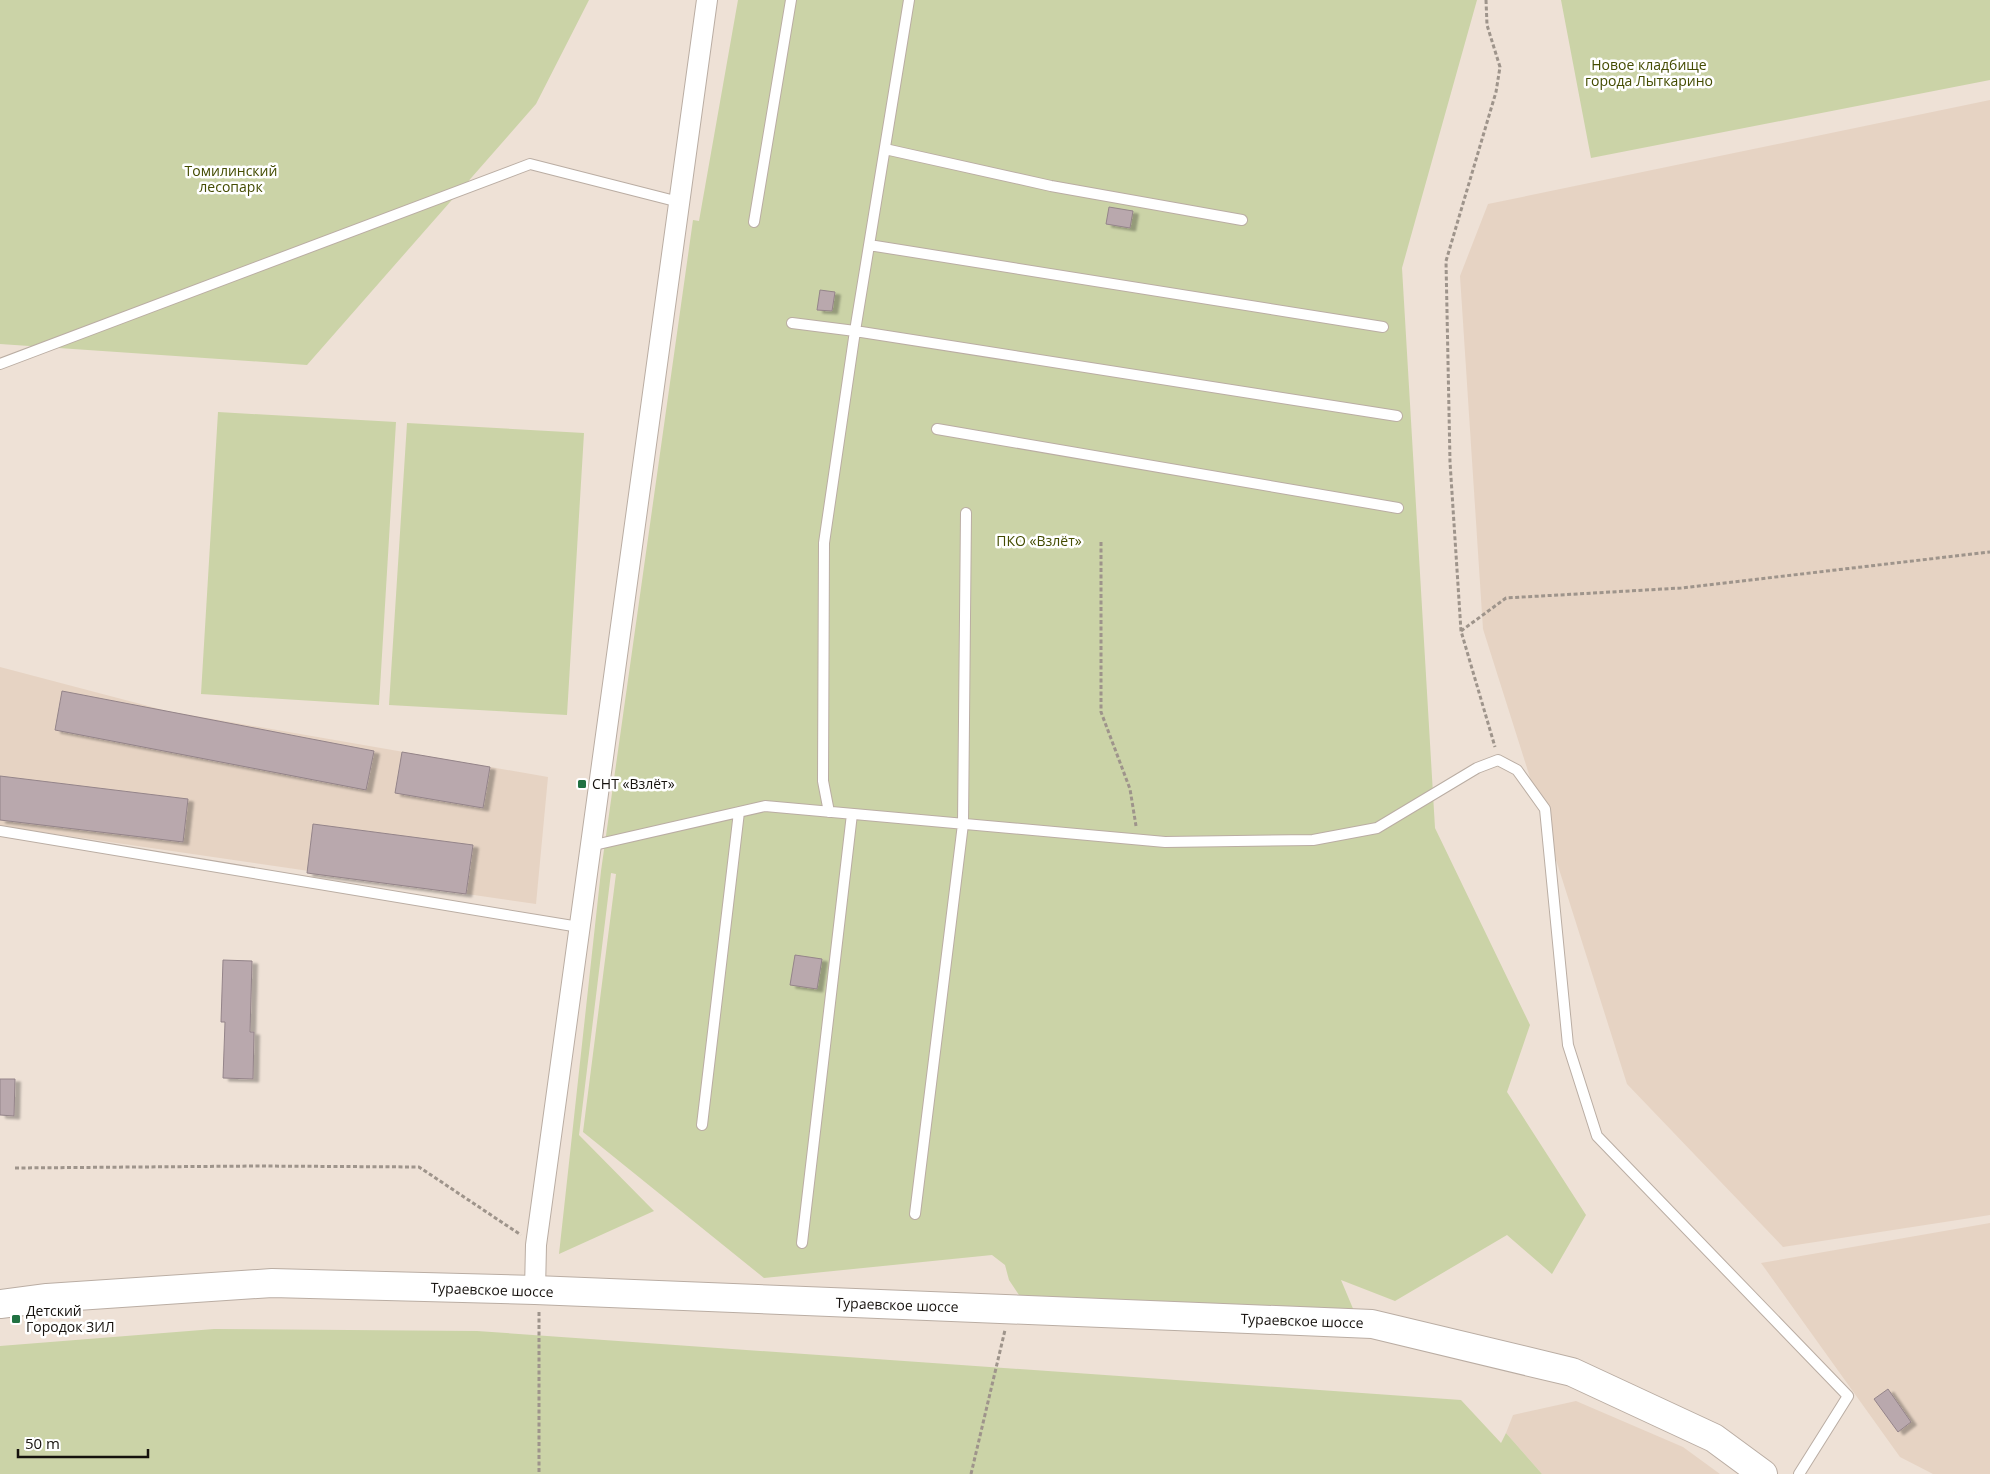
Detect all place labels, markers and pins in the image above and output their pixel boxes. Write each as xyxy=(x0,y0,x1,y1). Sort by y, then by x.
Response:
place label: СНТ «Взлёт» xyxy=(592,774,675,793)
marker: СНТ «Взлёт» xyxy=(576,778,588,790)
place label: Детский Городок ЗИЛ xyxy=(26,1301,115,1336)
marker: Детский Городок ЗИЛ xyxy=(10,1313,22,1325)

